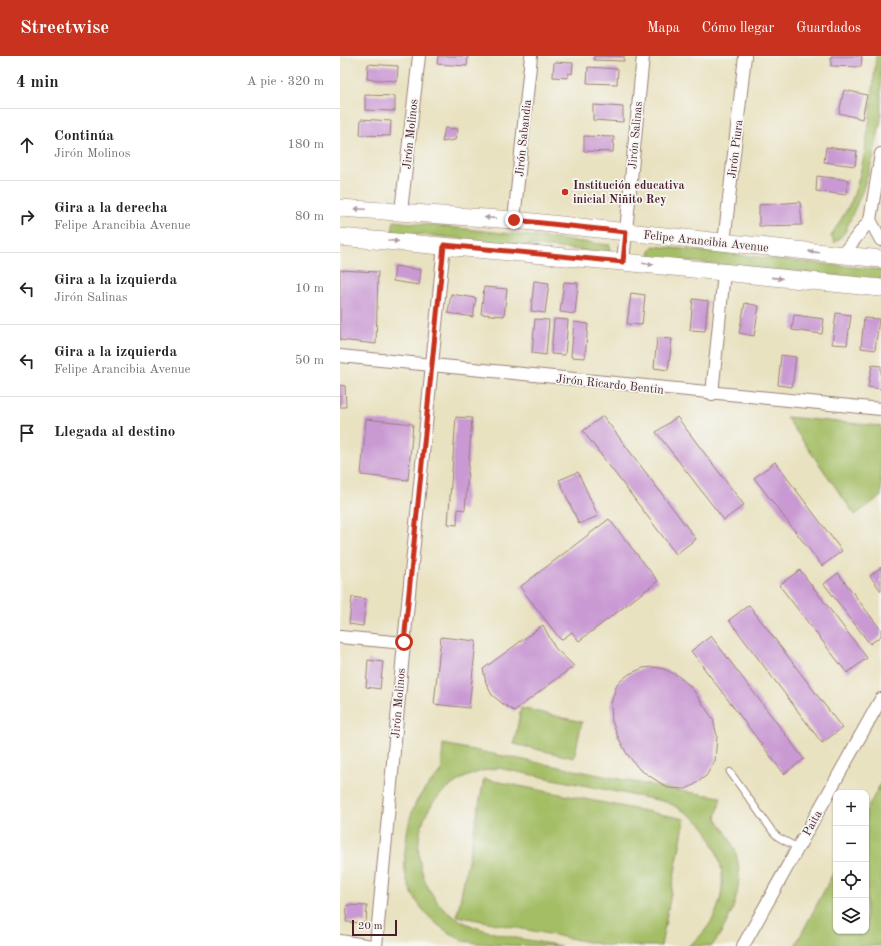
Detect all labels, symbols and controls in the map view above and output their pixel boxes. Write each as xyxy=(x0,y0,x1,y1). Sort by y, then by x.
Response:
text: Streetwise xyxy=(20,19,109,38)
text: Mapa xyxy=(647,21,680,35)
text: Cómo llegar xyxy=(702,21,774,35)
text: Guardados xyxy=(796,21,861,35)
text: 4 min xyxy=(16,74,59,91)
text: A pie · 320 m xyxy=(247,75,324,88)
street label: Jirón Molinos xyxy=(401,98,421,170)
street label: Jirón Sabandia xyxy=(514,99,534,177)
street label: Jirón Salinas xyxy=(627,101,645,169)
street label: Jirón Piura xyxy=(726,119,746,179)
text: Continúa xyxy=(54,129,114,144)
icon: ahead xyxy=(16,134,38,156)
text: 180 m xyxy=(287,138,324,151)
text: Jirón Molinos xyxy=(54,147,130,160)
place label: Institución educativa inicial Niñito Rey xyxy=(573,180,685,206)
marker: Institución educativa inicial Niñito Rey xyxy=(560,187,570,197)
text: Gira a la derecha xyxy=(54,201,168,216)
icon: right xyxy=(16,206,38,228)
one-way arrow xyxy=(354,206,367,212)
text: 80 m xyxy=(295,210,324,223)
route end xyxy=(505,211,523,229)
one-way arrow xyxy=(484,214,496,221)
text: Felipe Arancibia Avenue xyxy=(54,219,191,232)
street label: Felipe Arancibia Avenue xyxy=(643,229,770,255)
one-way arrow xyxy=(387,238,399,245)
one-way arrow xyxy=(808,249,820,256)
one-way arrow xyxy=(642,261,654,268)
text: Gira a la izquierda xyxy=(54,273,177,288)
one-way arrow xyxy=(771,275,783,282)
icon: left xyxy=(16,278,38,300)
text: 10 m xyxy=(295,282,324,295)
text: Jirón Salinas xyxy=(54,291,128,304)
text: Gira a la izquierda xyxy=(54,345,177,360)
icon: left xyxy=(16,350,38,372)
text: 50 m xyxy=(295,354,324,367)
text: Felipe Arancibia Avenue xyxy=(54,363,191,376)
street label: Jirón Ricardo Bentin xyxy=(556,373,665,397)
icon: arrive xyxy=(16,422,38,444)
text: Llegada al destino xyxy=(54,425,175,440)
route start xyxy=(395,633,413,651)
street label: Jirón Molinos xyxy=(390,667,408,739)
map controls xyxy=(833,790,869,934)
button: + xyxy=(833,790,869,826)
street label: Paita xyxy=(801,809,825,838)
button: − xyxy=(833,826,869,862)
button: locate xyxy=(833,862,869,898)
button: layers xyxy=(833,898,869,934)
scale bar xyxy=(352,918,397,937)
text: 20 m xyxy=(358,921,383,932)

